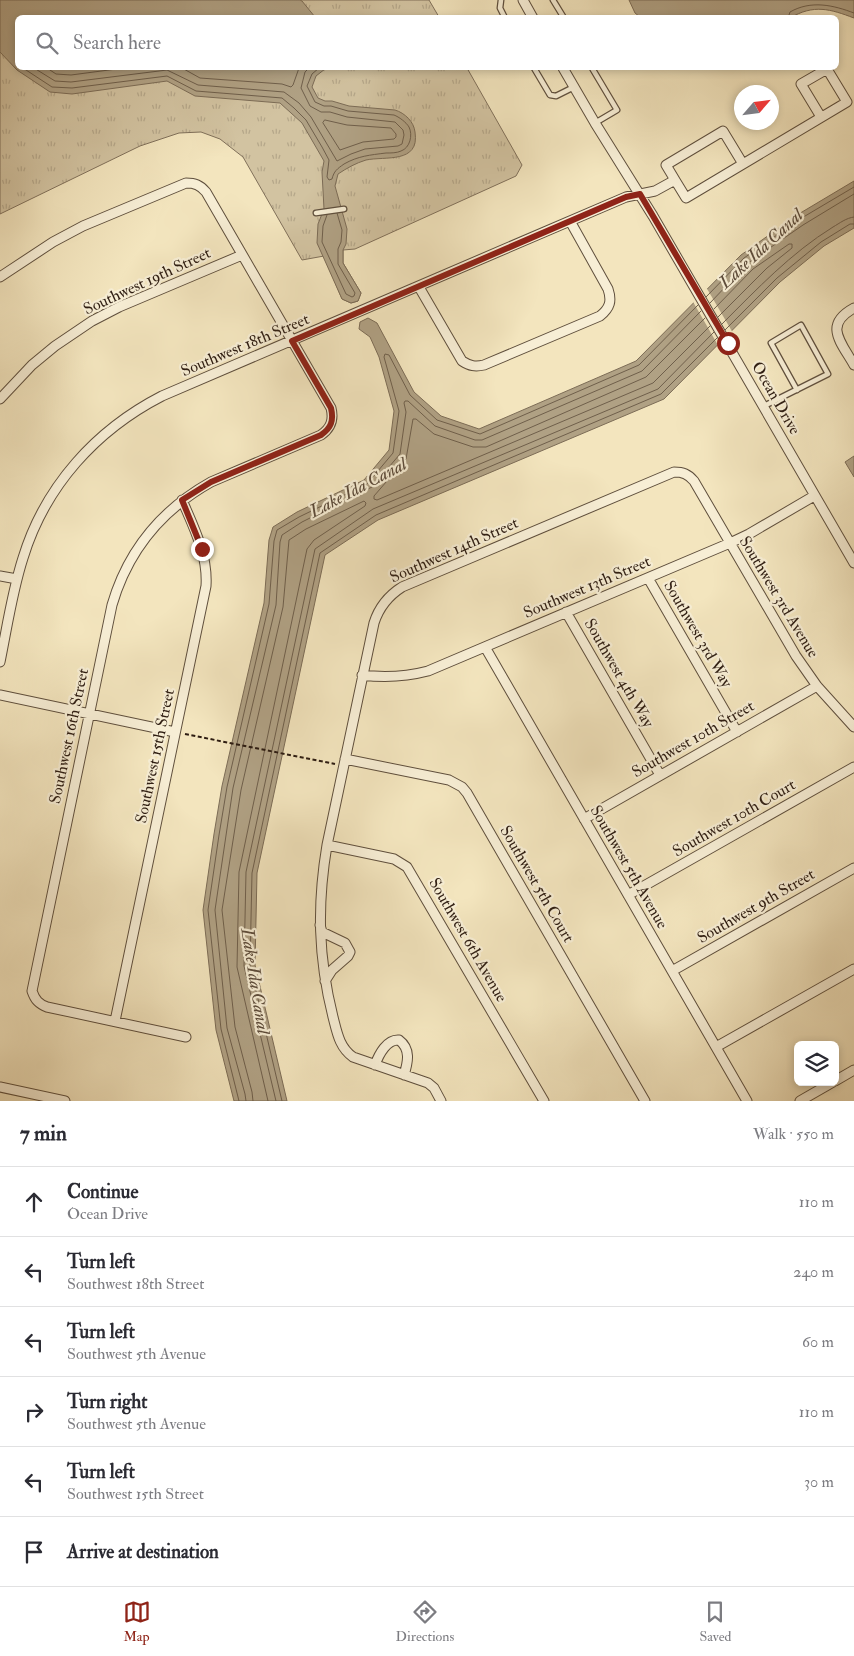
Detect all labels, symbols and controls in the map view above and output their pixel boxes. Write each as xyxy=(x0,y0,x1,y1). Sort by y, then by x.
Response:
search box xyxy=(15,15,839,70)
icon: search xyxy=(33,29,61,57)
text: Search here xyxy=(73,31,161,55)
north arrow xyxy=(734,85,779,130)
water label: Lake Ida Canal xyxy=(713,203,809,295)
street label: Southwest 19th Street xyxy=(80,243,214,319)
street label: Southwest 18th Street xyxy=(178,309,312,381)
route start xyxy=(717,332,740,355)
street label: Ocean Drive xyxy=(747,358,805,438)
water label: Lake Ida Canal xyxy=(304,452,412,524)
street label: Southwest 14th Street xyxy=(387,513,521,587)
street label: Southwest 3rd Avenue xyxy=(735,533,823,662)
route end xyxy=(191,538,214,561)
street label: Southwest 13th Street xyxy=(520,551,654,623)
street label: Southwest 3rd Way xyxy=(659,577,737,692)
street label: Southwest 4th Way xyxy=(580,615,659,732)
street label: Southwest 16th Street xyxy=(45,666,93,806)
street label: Southwest 15th Street xyxy=(131,687,179,825)
street label: Southwest 10th Street xyxy=(628,696,758,782)
street label: Southwest 10th Court xyxy=(669,775,799,861)
street label: Southwest 5th Avenue xyxy=(586,802,673,932)
street label: Southwest 5th Court xyxy=(495,822,579,946)
street label: Southwest 9th Street xyxy=(694,864,818,948)
street label: Southwest 6th Avenue xyxy=(424,874,512,1006)
water label: Lake Ida Canal xyxy=(235,925,275,1037)
map controls xyxy=(794,1041,839,1086)
button: layers xyxy=(794,1041,839,1086)
text: 7 min xyxy=(20,1120,67,1147)
text: Walk · 550 m xyxy=(753,1124,834,1144)
text: Continue xyxy=(67,1180,138,1204)
icon: ahead xyxy=(20,1188,48,1216)
text: 110 m xyxy=(799,1192,834,1212)
text: Ocean Drive xyxy=(67,1204,148,1224)
text: Turn left xyxy=(67,1250,135,1274)
icon: left xyxy=(20,1258,48,1286)
text: 240 m xyxy=(793,1262,834,1282)
text: Southwest 18th Street xyxy=(67,1274,204,1294)
text: Turn left xyxy=(67,1320,135,1344)
icon: left xyxy=(20,1328,48,1356)
text: 60 m xyxy=(802,1332,834,1352)
text: Southwest 5th Avenue xyxy=(67,1344,206,1364)
text: Turn right xyxy=(67,1390,147,1414)
icon: right xyxy=(20,1398,48,1426)
text: 110 m xyxy=(799,1402,834,1422)
text: Southwest 5th Avenue xyxy=(67,1414,206,1434)
text: Turn left xyxy=(67,1460,135,1484)
icon: left xyxy=(20,1468,48,1496)
text: 30 m xyxy=(804,1472,834,1492)
text: Southwest 15th Street xyxy=(67,1484,204,1504)
icon: arrive xyxy=(20,1538,48,1566)
text: Arrive at destination xyxy=(67,1540,219,1564)
tab: Map xyxy=(123,1598,151,1645)
tab: Directions xyxy=(396,1598,454,1645)
tab: Saved xyxy=(699,1598,731,1645)

